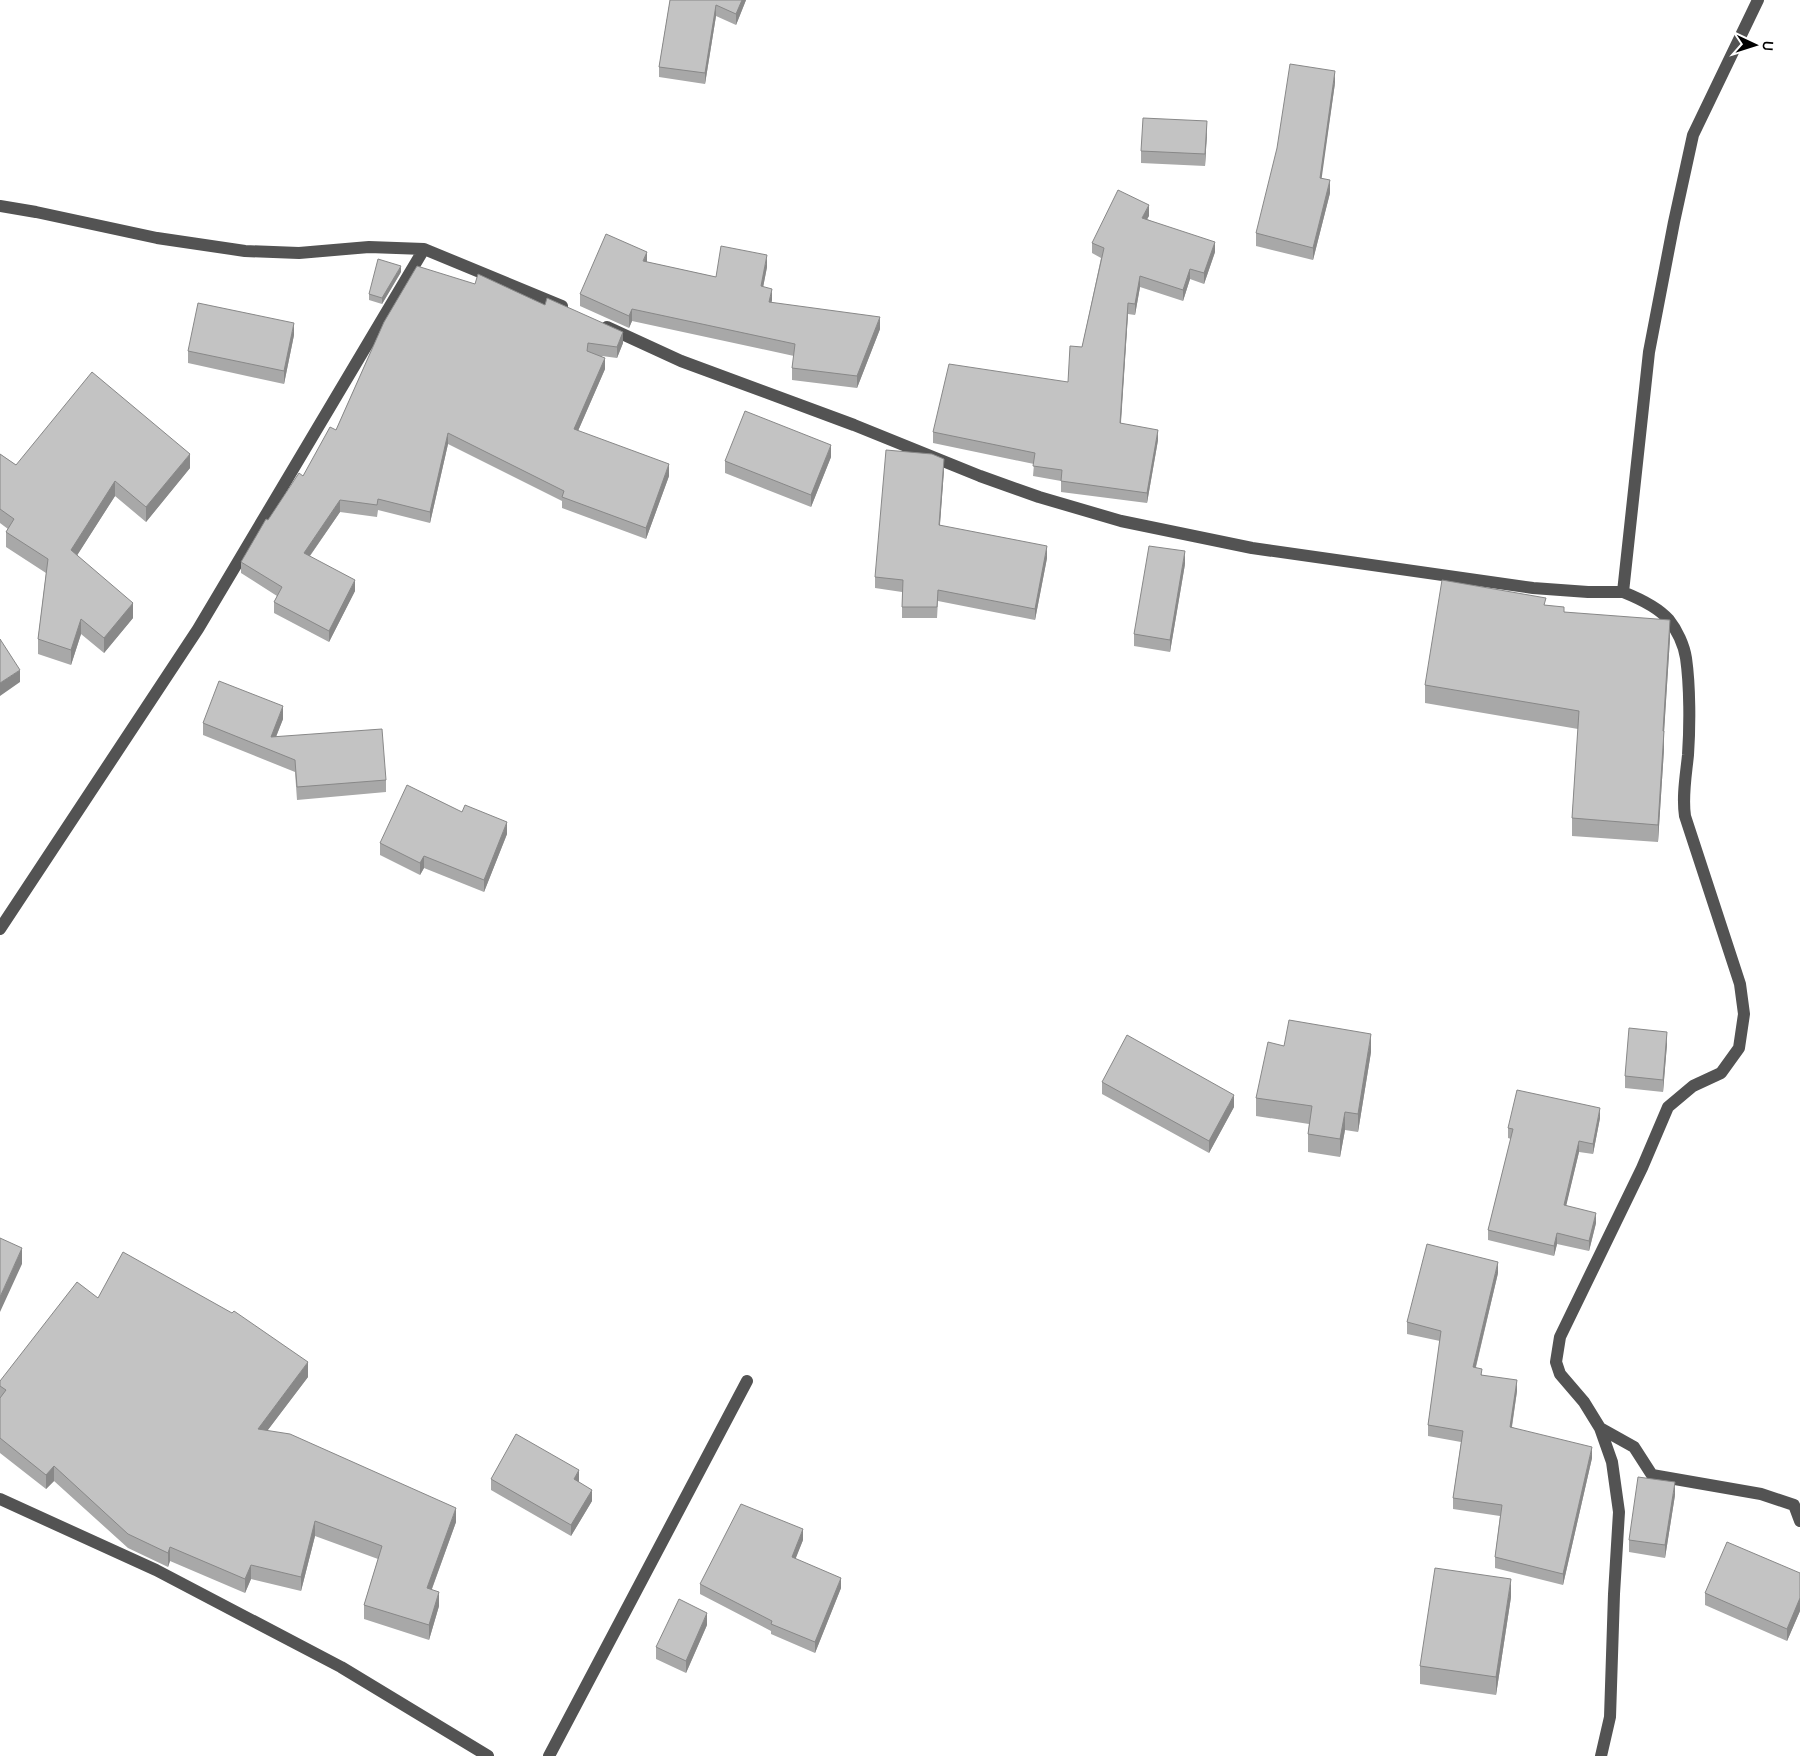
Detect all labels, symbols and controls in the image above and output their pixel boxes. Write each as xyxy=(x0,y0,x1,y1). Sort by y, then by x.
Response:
north arrow xyxy=(1730,20,1780,70)
text: U xyxy=(1759,40,1778,52)

